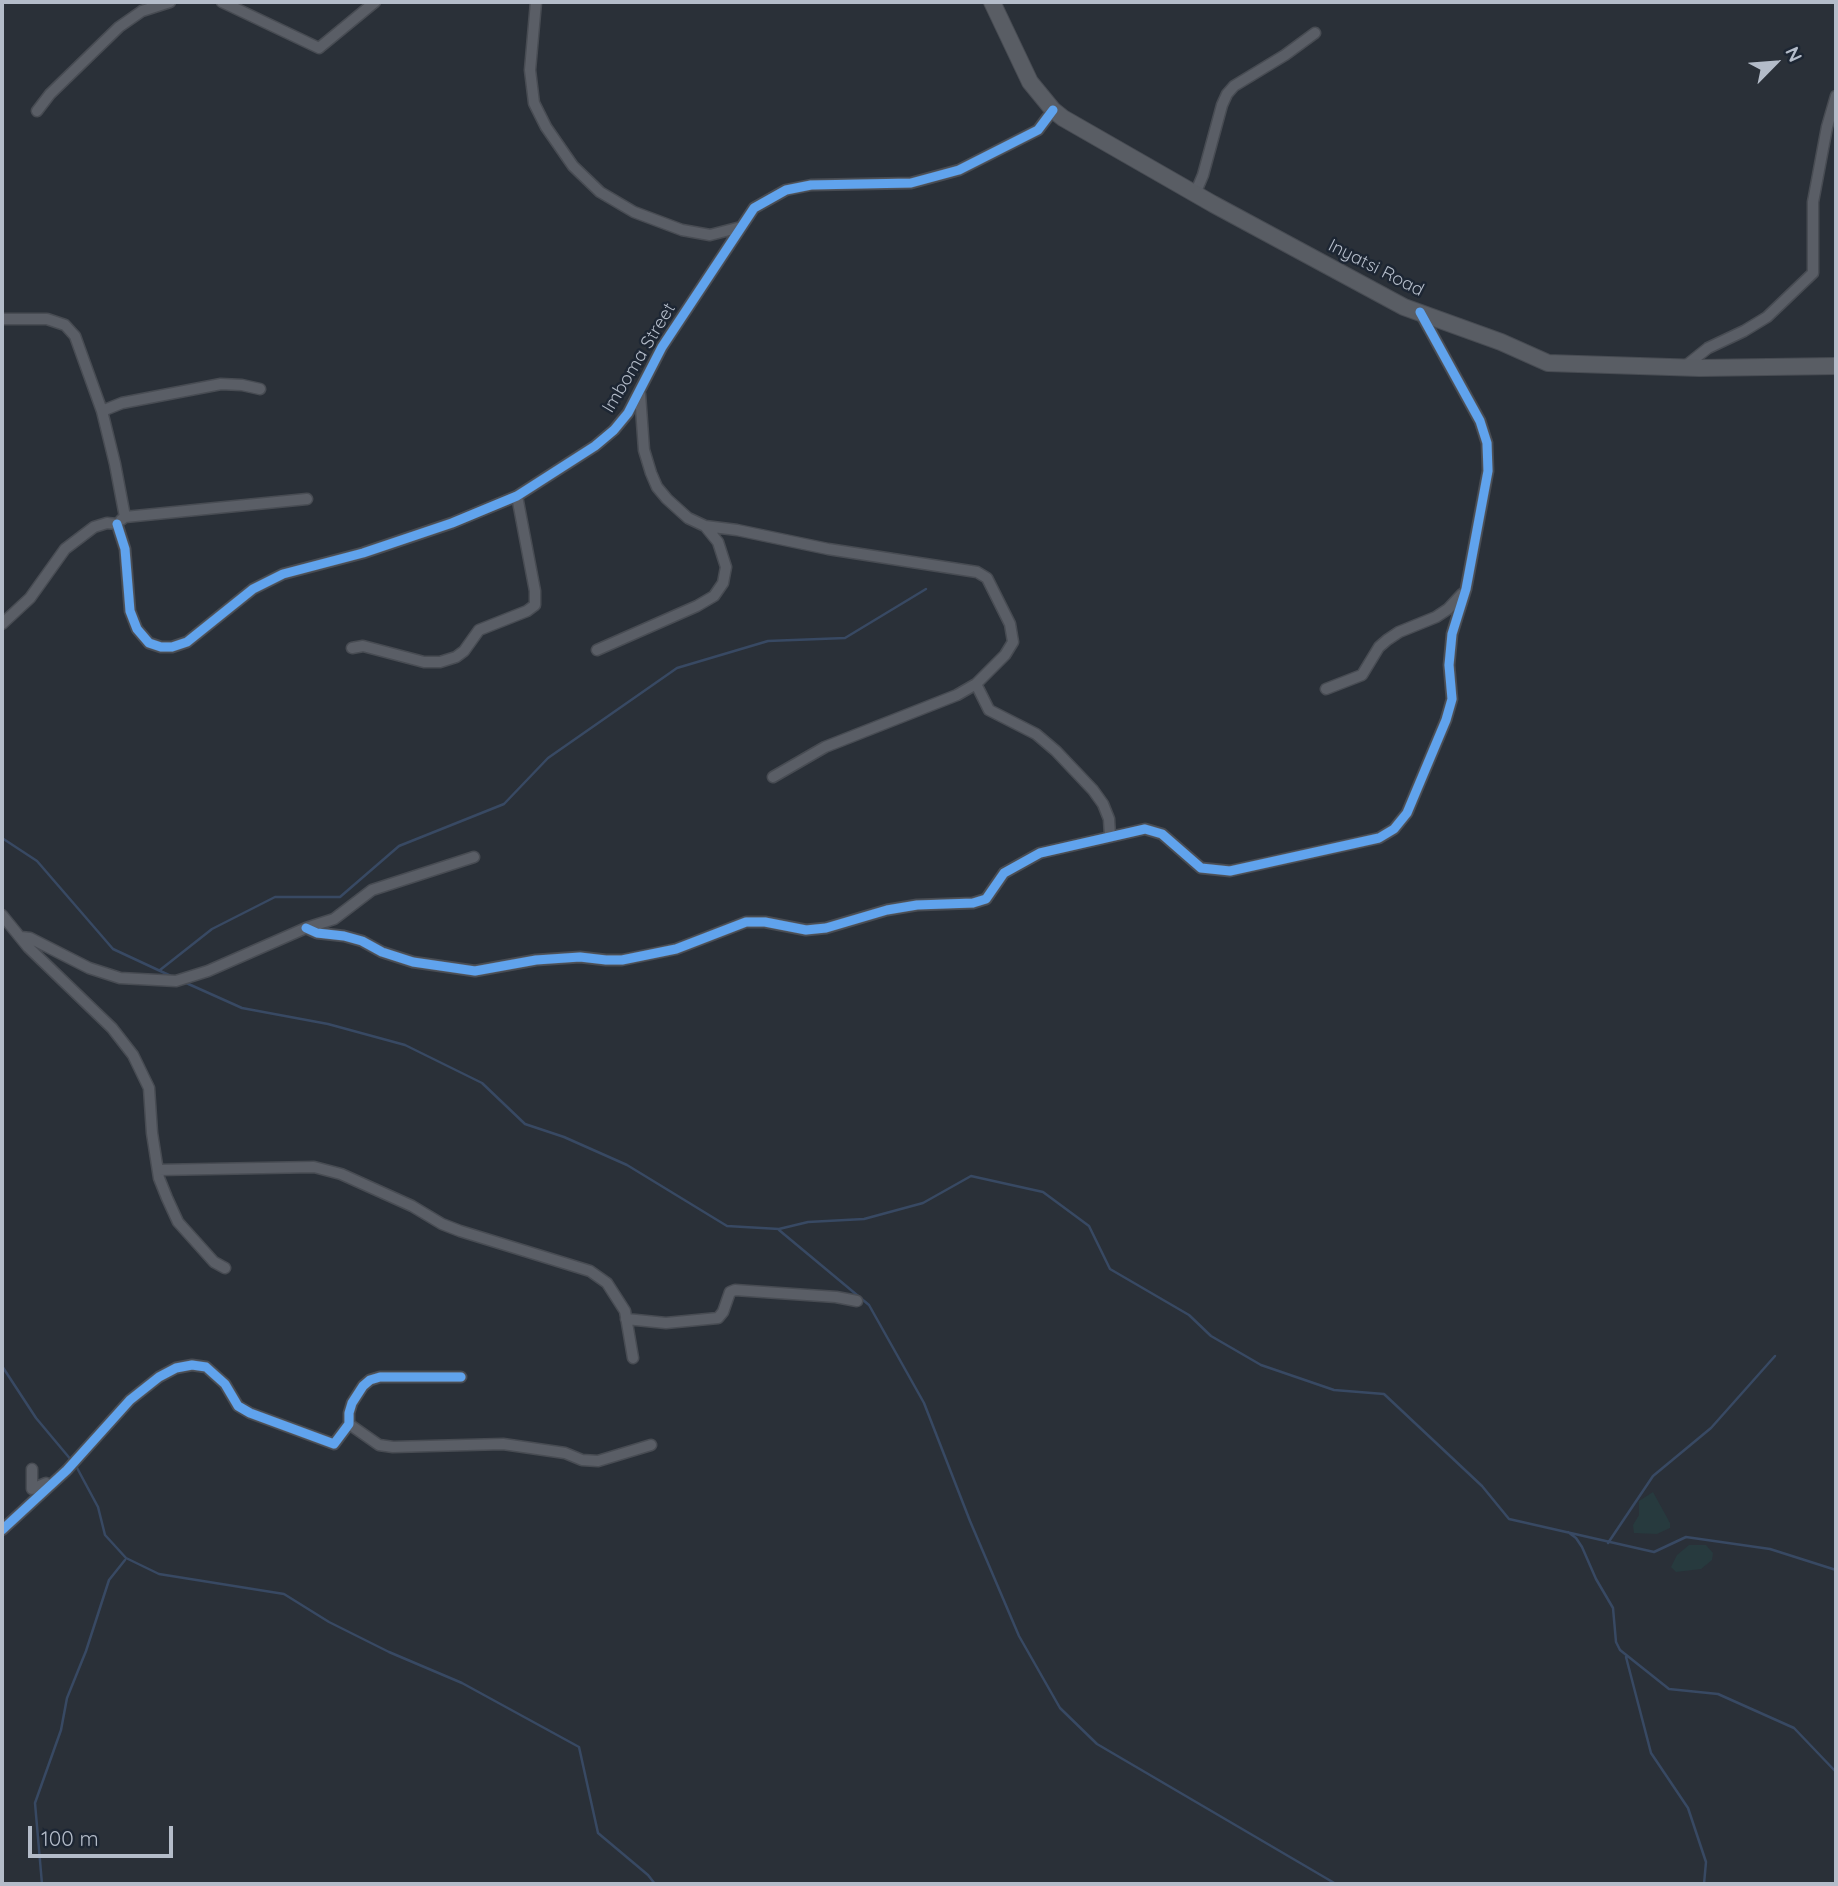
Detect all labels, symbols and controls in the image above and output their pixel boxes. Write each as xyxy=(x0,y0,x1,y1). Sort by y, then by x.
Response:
north arrow xyxy=(1740,28,1810,98)
text: N xyxy=(1780,43,1808,66)
street label: Inyatsi Road xyxy=(1325,235,1427,301)
street label: Imboma Street xyxy=(598,299,680,417)
scale bar xyxy=(32,1812,177,1856)
text: 100 m xyxy=(41,1825,99,1851)

